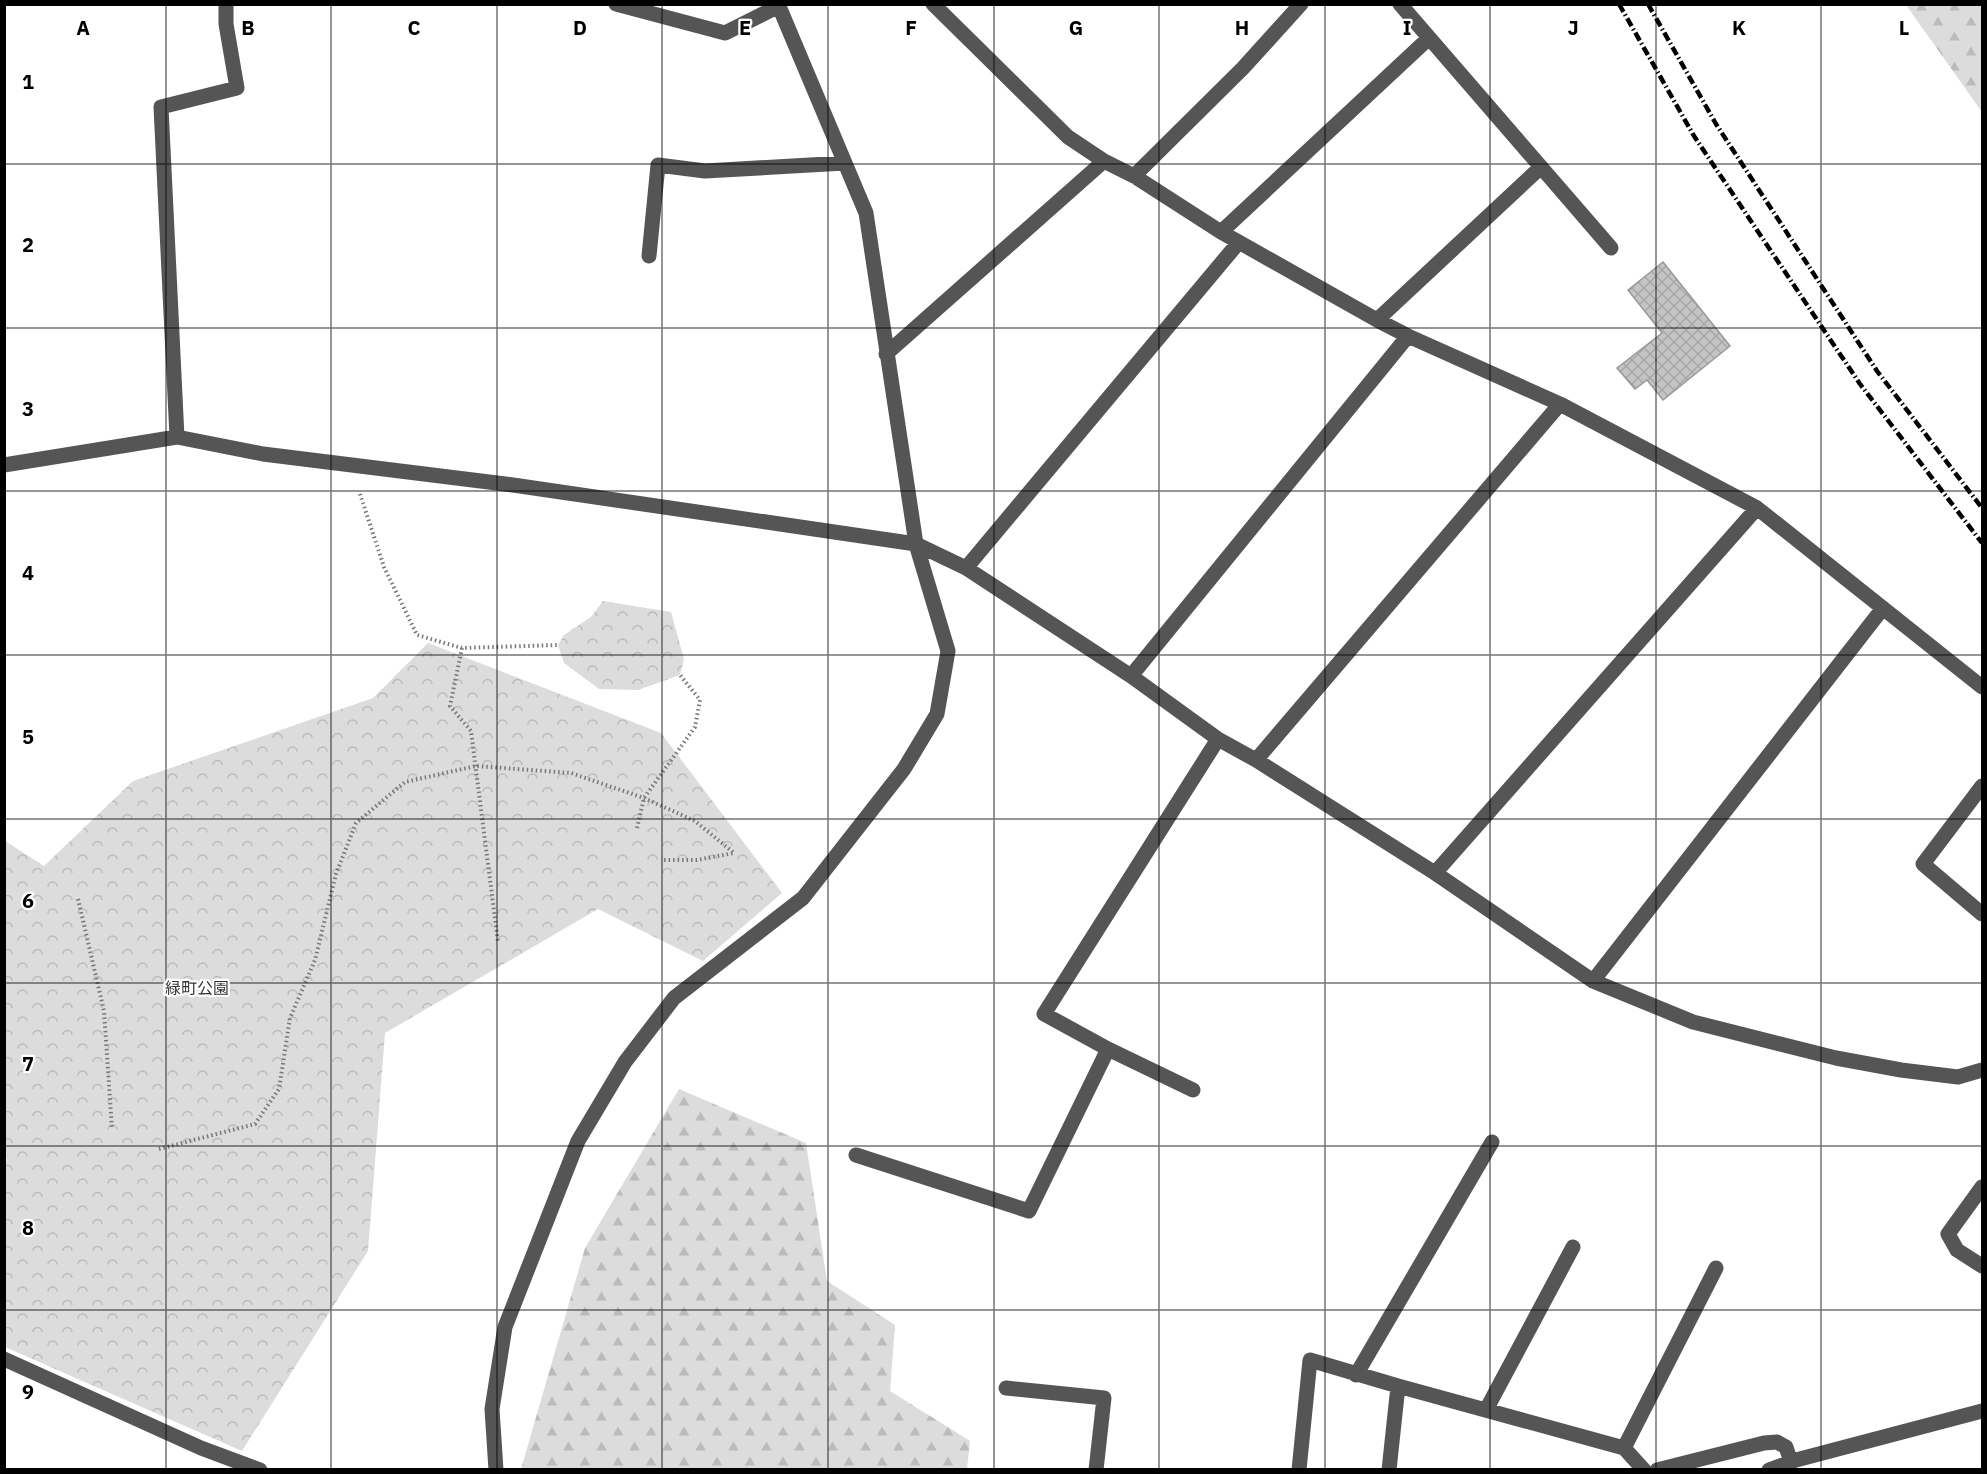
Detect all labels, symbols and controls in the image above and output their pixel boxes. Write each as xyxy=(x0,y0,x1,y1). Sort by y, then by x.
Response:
text: A xyxy=(76,14,90,41)
text: B xyxy=(241,14,255,41)
text: C xyxy=(407,14,421,41)
text: D xyxy=(573,14,587,41)
text: E xyxy=(739,14,751,41)
text: F xyxy=(905,14,917,41)
text: G xyxy=(1069,14,1083,41)
text: H xyxy=(1235,14,1249,41)
text: I xyxy=(1403,14,1411,41)
text: J xyxy=(1567,14,1579,41)
text: K xyxy=(1732,14,1746,41)
text: L xyxy=(1899,14,1909,41)
text: 1 xyxy=(22,68,34,95)
text: 2 xyxy=(22,231,34,258)
text: 3 xyxy=(22,395,34,422)
text: 4 xyxy=(22,559,34,586)
text: 5 xyxy=(22,723,34,750)
text: 6 xyxy=(22,887,34,914)
park label: 緑町公園 xyxy=(165,978,229,998)
text: 7 xyxy=(22,1050,34,1077)
text: 8 xyxy=(22,1214,34,1241)
text: 9 xyxy=(22,1378,34,1405)

